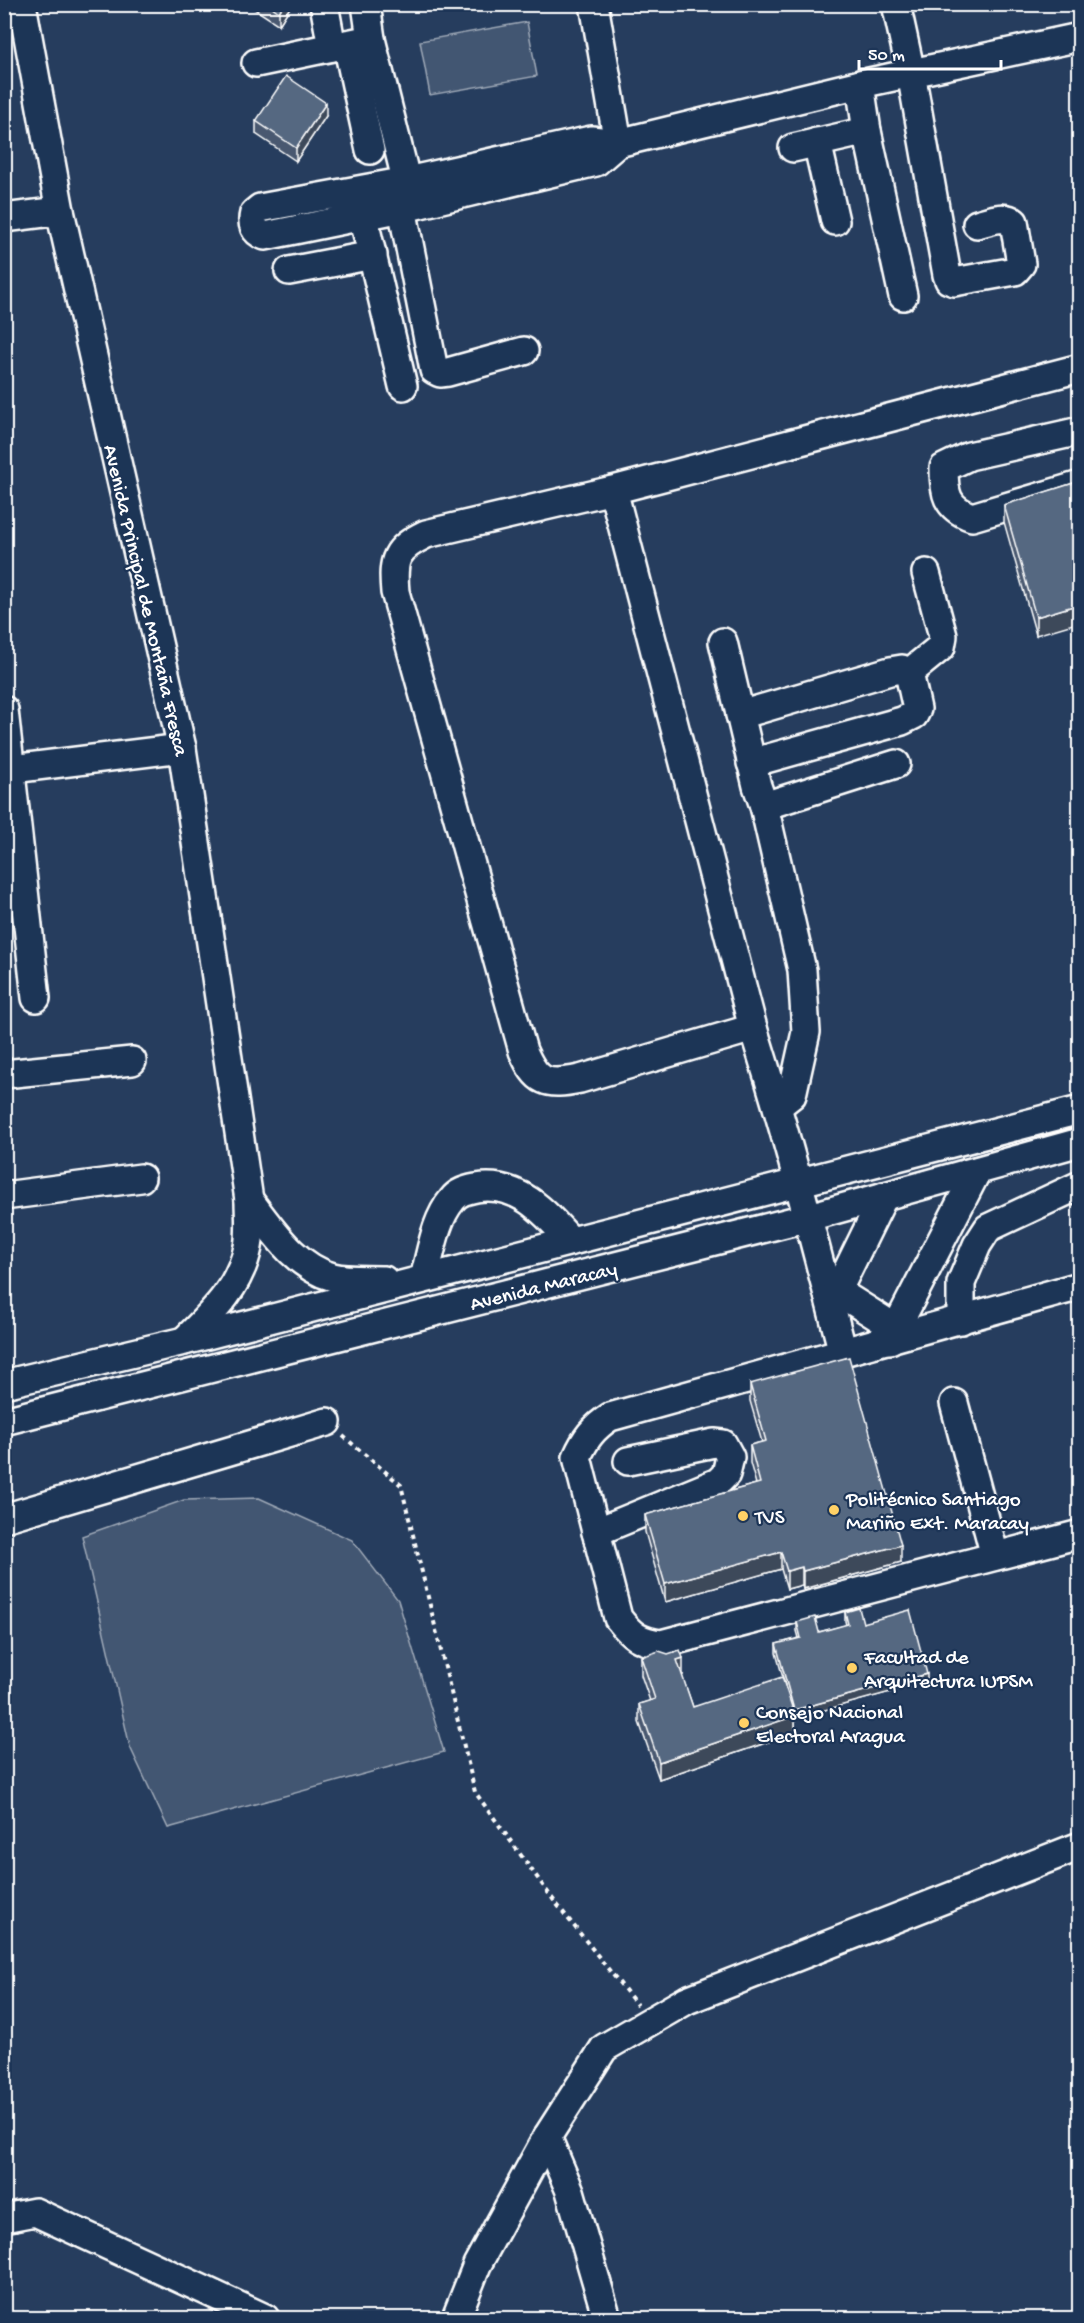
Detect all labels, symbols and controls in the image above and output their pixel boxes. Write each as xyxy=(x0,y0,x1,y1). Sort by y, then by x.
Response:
scale bar xyxy=(859,33,1002,71)
text: 50 m xyxy=(868,46,905,67)
street label: Avenida Principal de Montaña Fresca xyxy=(96,443,192,760)
street label: Avenida Maracay xyxy=(468,1258,620,1319)
place label: Politécnico Santiago Mariño Ext. Maracay xyxy=(845,1489,1029,1538)
marker: Politécnico Santiago Mariño Ext. Maracay xyxy=(827,1503,841,1517)
place label: TVS xyxy=(754,1507,785,1532)
marker: TVS xyxy=(736,1509,750,1523)
place label: Facultad de Arquitectura IUPSM xyxy=(863,1647,1033,1696)
marker: Facultad de Arquitectura IUPSM xyxy=(845,1661,859,1675)
place label: Consejo Nacional Electoral Aragua xyxy=(756,1702,906,1751)
marker: Consejo Nacional Electoral Aragua xyxy=(737,1716,751,1730)

